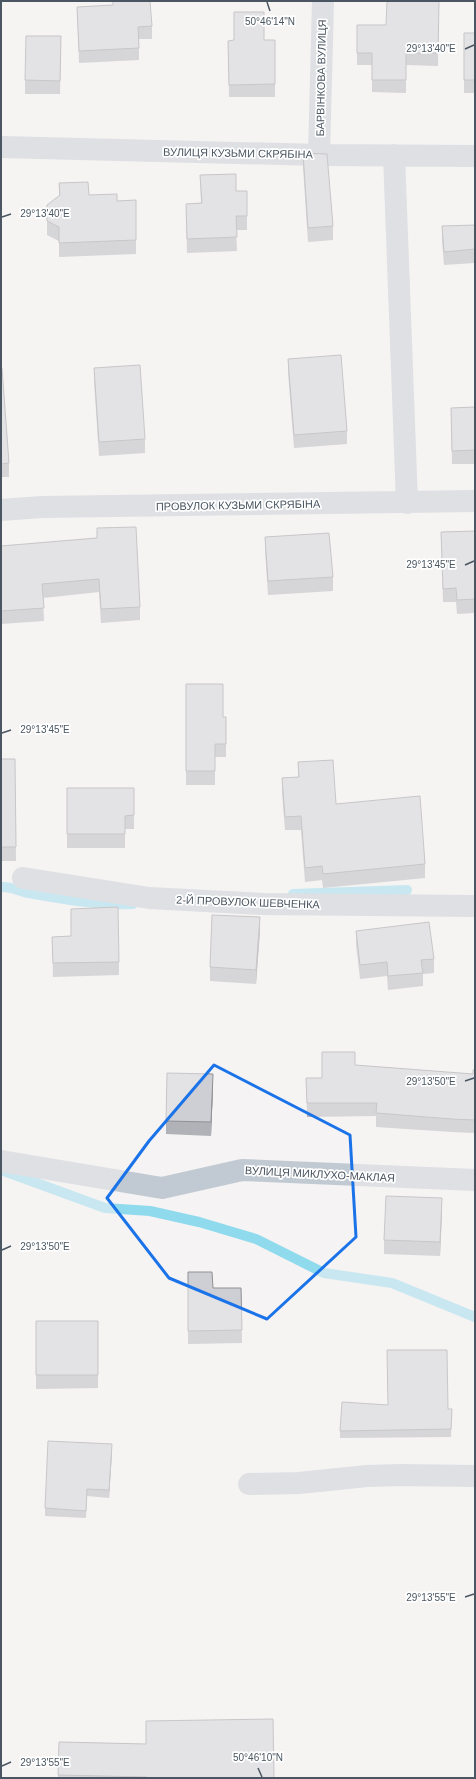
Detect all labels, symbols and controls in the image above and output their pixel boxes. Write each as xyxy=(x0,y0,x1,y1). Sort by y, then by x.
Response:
text: 50°46'14"N xyxy=(245,16,295,27)
street label: БАРВІНКОВА ВУЛИЦЯ xyxy=(314,19,328,137)
text: 29°13'40"E xyxy=(406,43,456,54)
street label: ВУЛИЦЯ КУЗЬМИ СКРЯБІНА xyxy=(163,146,314,160)
text: 29°13'40"E xyxy=(20,208,70,219)
street label: ПРОВУЛОК КУЗЬМИ СКРЯБІНА xyxy=(156,498,321,512)
text: 29°13'45"E xyxy=(406,559,456,570)
text: 29°13'45"E xyxy=(20,724,70,735)
street label: 2-Й ПРОВУЛОК ШЕВЧЕНКА xyxy=(176,893,321,911)
text: 29°13'50"E xyxy=(406,1076,456,1087)
street label: ВУЛИЦЯ МИКЛУХО-МАКЛАЯ xyxy=(245,1164,395,1184)
text: 29°13'50"E xyxy=(20,1241,70,1252)
text: 29°13'55"E xyxy=(406,1592,456,1603)
text: 50°46'10"N xyxy=(233,1752,283,1763)
text: 29°13'55"E xyxy=(20,1757,70,1768)

